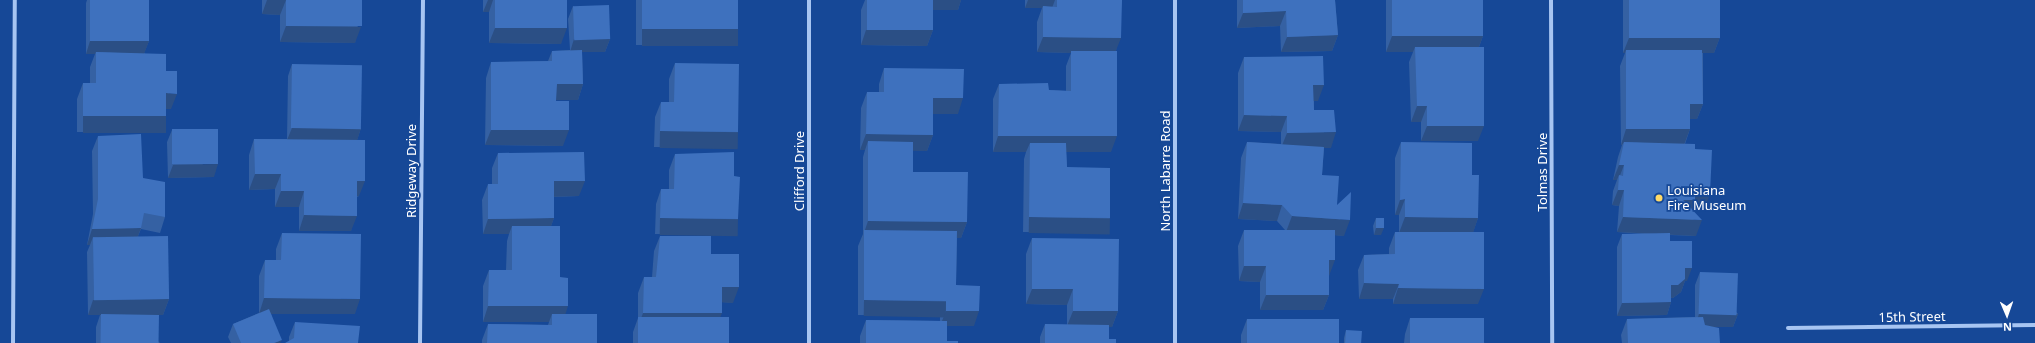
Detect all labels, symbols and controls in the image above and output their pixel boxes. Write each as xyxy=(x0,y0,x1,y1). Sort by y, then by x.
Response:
street label: North Labarre Road xyxy=(1157,110,1173,232)
street label: Ridgeway Drive xyxy=(403,124,419,218)
street label: Clifford Drive xyxy=(791,131,807,211)
street label: Tolmas Drive xyxy=(1534,133,1550,211)
place label: Louisiana Fire Museum xyxy=(1667,183,1746,214)
marker: Louisiana Fire Museum xyxy=(1654,193,1664,203)
north arrow xyxy=(1987,295,2027,335)
street label: 15th Street xyxy=(1878,309,1946,325)
text: N xyxy=(2003,320,2012,335)

